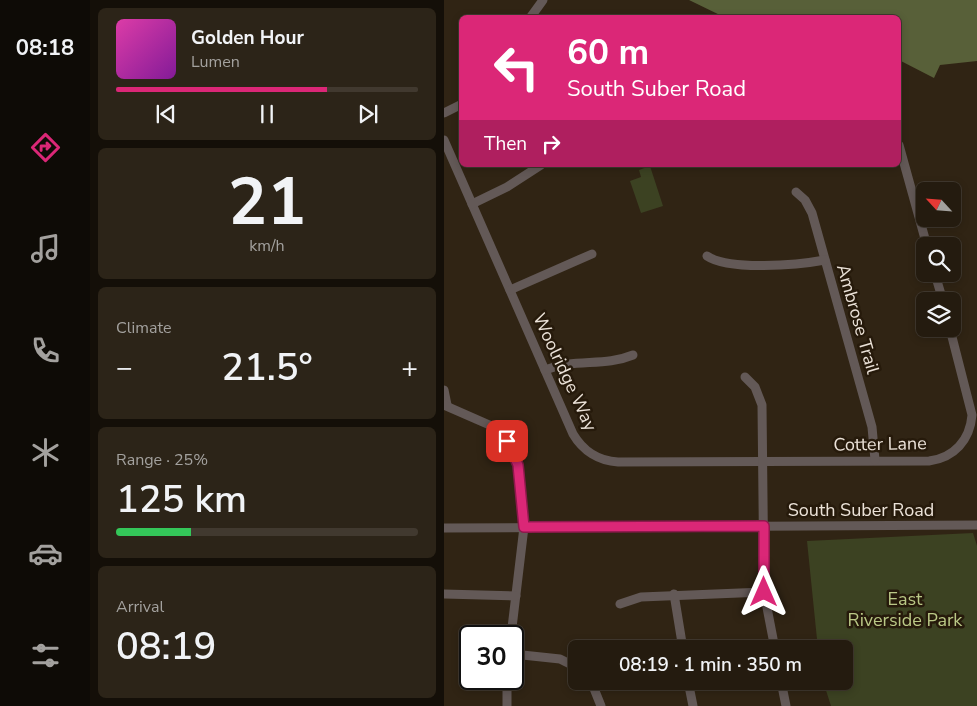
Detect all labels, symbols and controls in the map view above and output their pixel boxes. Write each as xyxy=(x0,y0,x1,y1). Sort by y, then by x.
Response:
text: Golden Hour xyxy=(191,25,304,51)
text: 60 m xyxy=(567,29,649,76)
text: 08:18 xyxy=(16,33,74,63)
icon: left xyxy=(484,35,549,100)
text: Lumen xyxy=(191,51,240,73)
text: South Suber Road xyxy=(567,74,746,104)
icon: previous xyxy=(152,100,180,128)
icon: pause xyxy=(253,100,281,128)
icon: next xyxy=(354,100,382,128)
icon: directions xyxy=(28,130,63,165)
icon: right xyxy=(537,130,565,158)
text: Then xyxy=(484,131,527,157)
text: 21 xyxy=(228,158,306,247)
north arrow xyxy=(916,182,962,228)
map controls xyxy=(916,182,961,337)
icon: music xyxy=(28,231,63,266)
text: km/h xyxy=(249,235,285,257)
button: search xyxy=(916,237,961,282)
street label: Ambrose Trail xyxy=(831,261,885,377)
button: layers xyxy=(916,292,961,337)
street label: Woolridge Way xyxy=(527,309,603,436)
text: Climate xyxy=(116,317,171,339)
icon: phone xyxy=(28,333,63,368)
text: 21.5° xyxy=(221,342,313,393)
text: − xyxy=(116,349,133,387)
text: + xyxy=(401,349,418,387)
pin xyxy=(486,420,528,462)
icon: arrive xyxy=(493,427,521,455)
street label: Cotter Lane xyxy=(833,431,927,457)
icon: climate xyxy=(28,435,63,470)
text: Range · 25% xyxy=(116,449,208,471)
text: 125 km xyxy=(116,474,247,525)
street label: South Suber Road xyxy=(788,498,934,522)
icon: car xyxy=(28,536,63,571)
position arrow xyxy=(737,565,789,617)
park label: East Riverside Park xyxy=(848,587,963,632)
text: Arrival xyxy=(116,596,164,618)
text: 08:19 xyxy=(116,621,216,672)
speed limit sign: 30 xyxy=(459,625,524,690)
icon: filters xyxy=(28,638,63,673)
text: 08:19 · 1 min · 350 m xyxy=(619,652,802,678)

